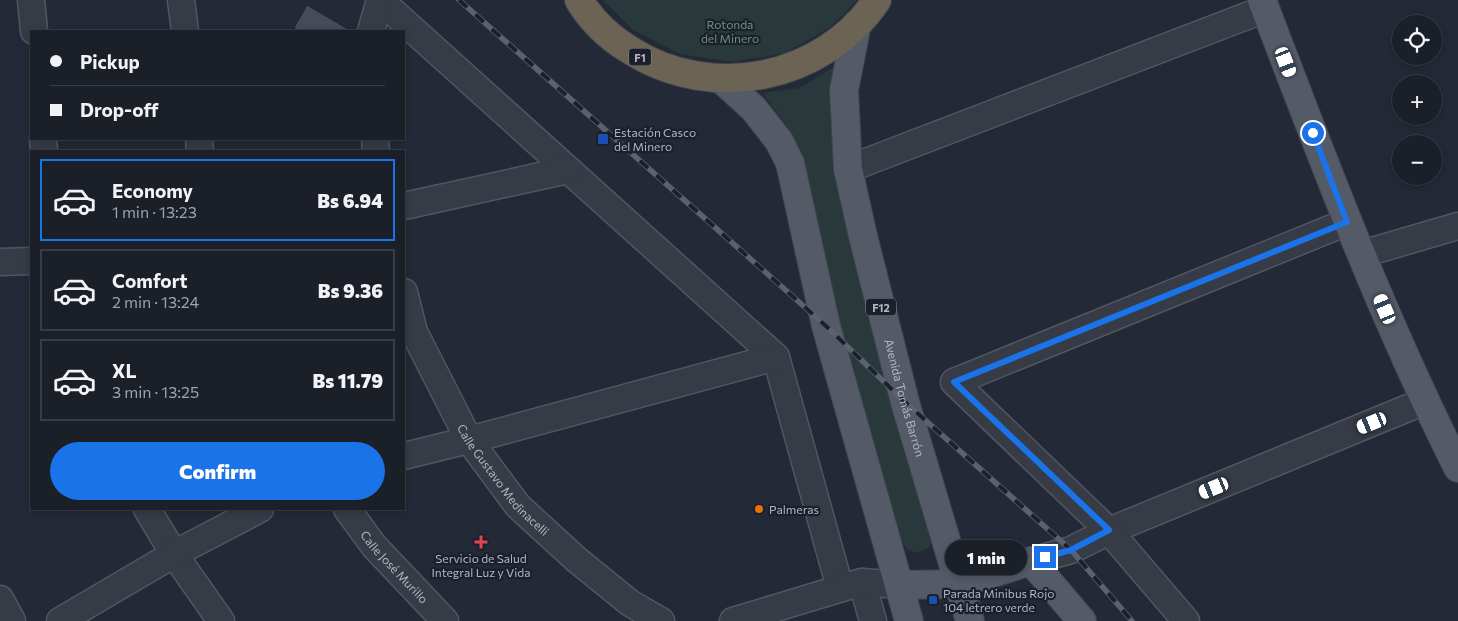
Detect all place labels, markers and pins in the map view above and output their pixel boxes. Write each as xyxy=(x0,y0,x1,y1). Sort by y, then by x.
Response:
place label: Estación Casco del Minero xyxy=(614,125,696,153)
marker: Estación Casco del Minero xyxy=(596,132,610,146)
place label: Palmeras xyxy=(769,502,819,516)
marker: Palmeras xyxy=(753,503,765,515)
marker: Servicio de Salud Integral Luz y Vida xyxy=(474,535,488,549)
place label: Servicio de Salud Integral Luz y Vida xyxy=(431,551,531,579)
place label: Parada Minibus Rojo 104 letrero verde xyxy=(943,586,1054,614)
marker: Parada Minibus Rojo 104 letrero verde xyxy=(927,594,939,606)

